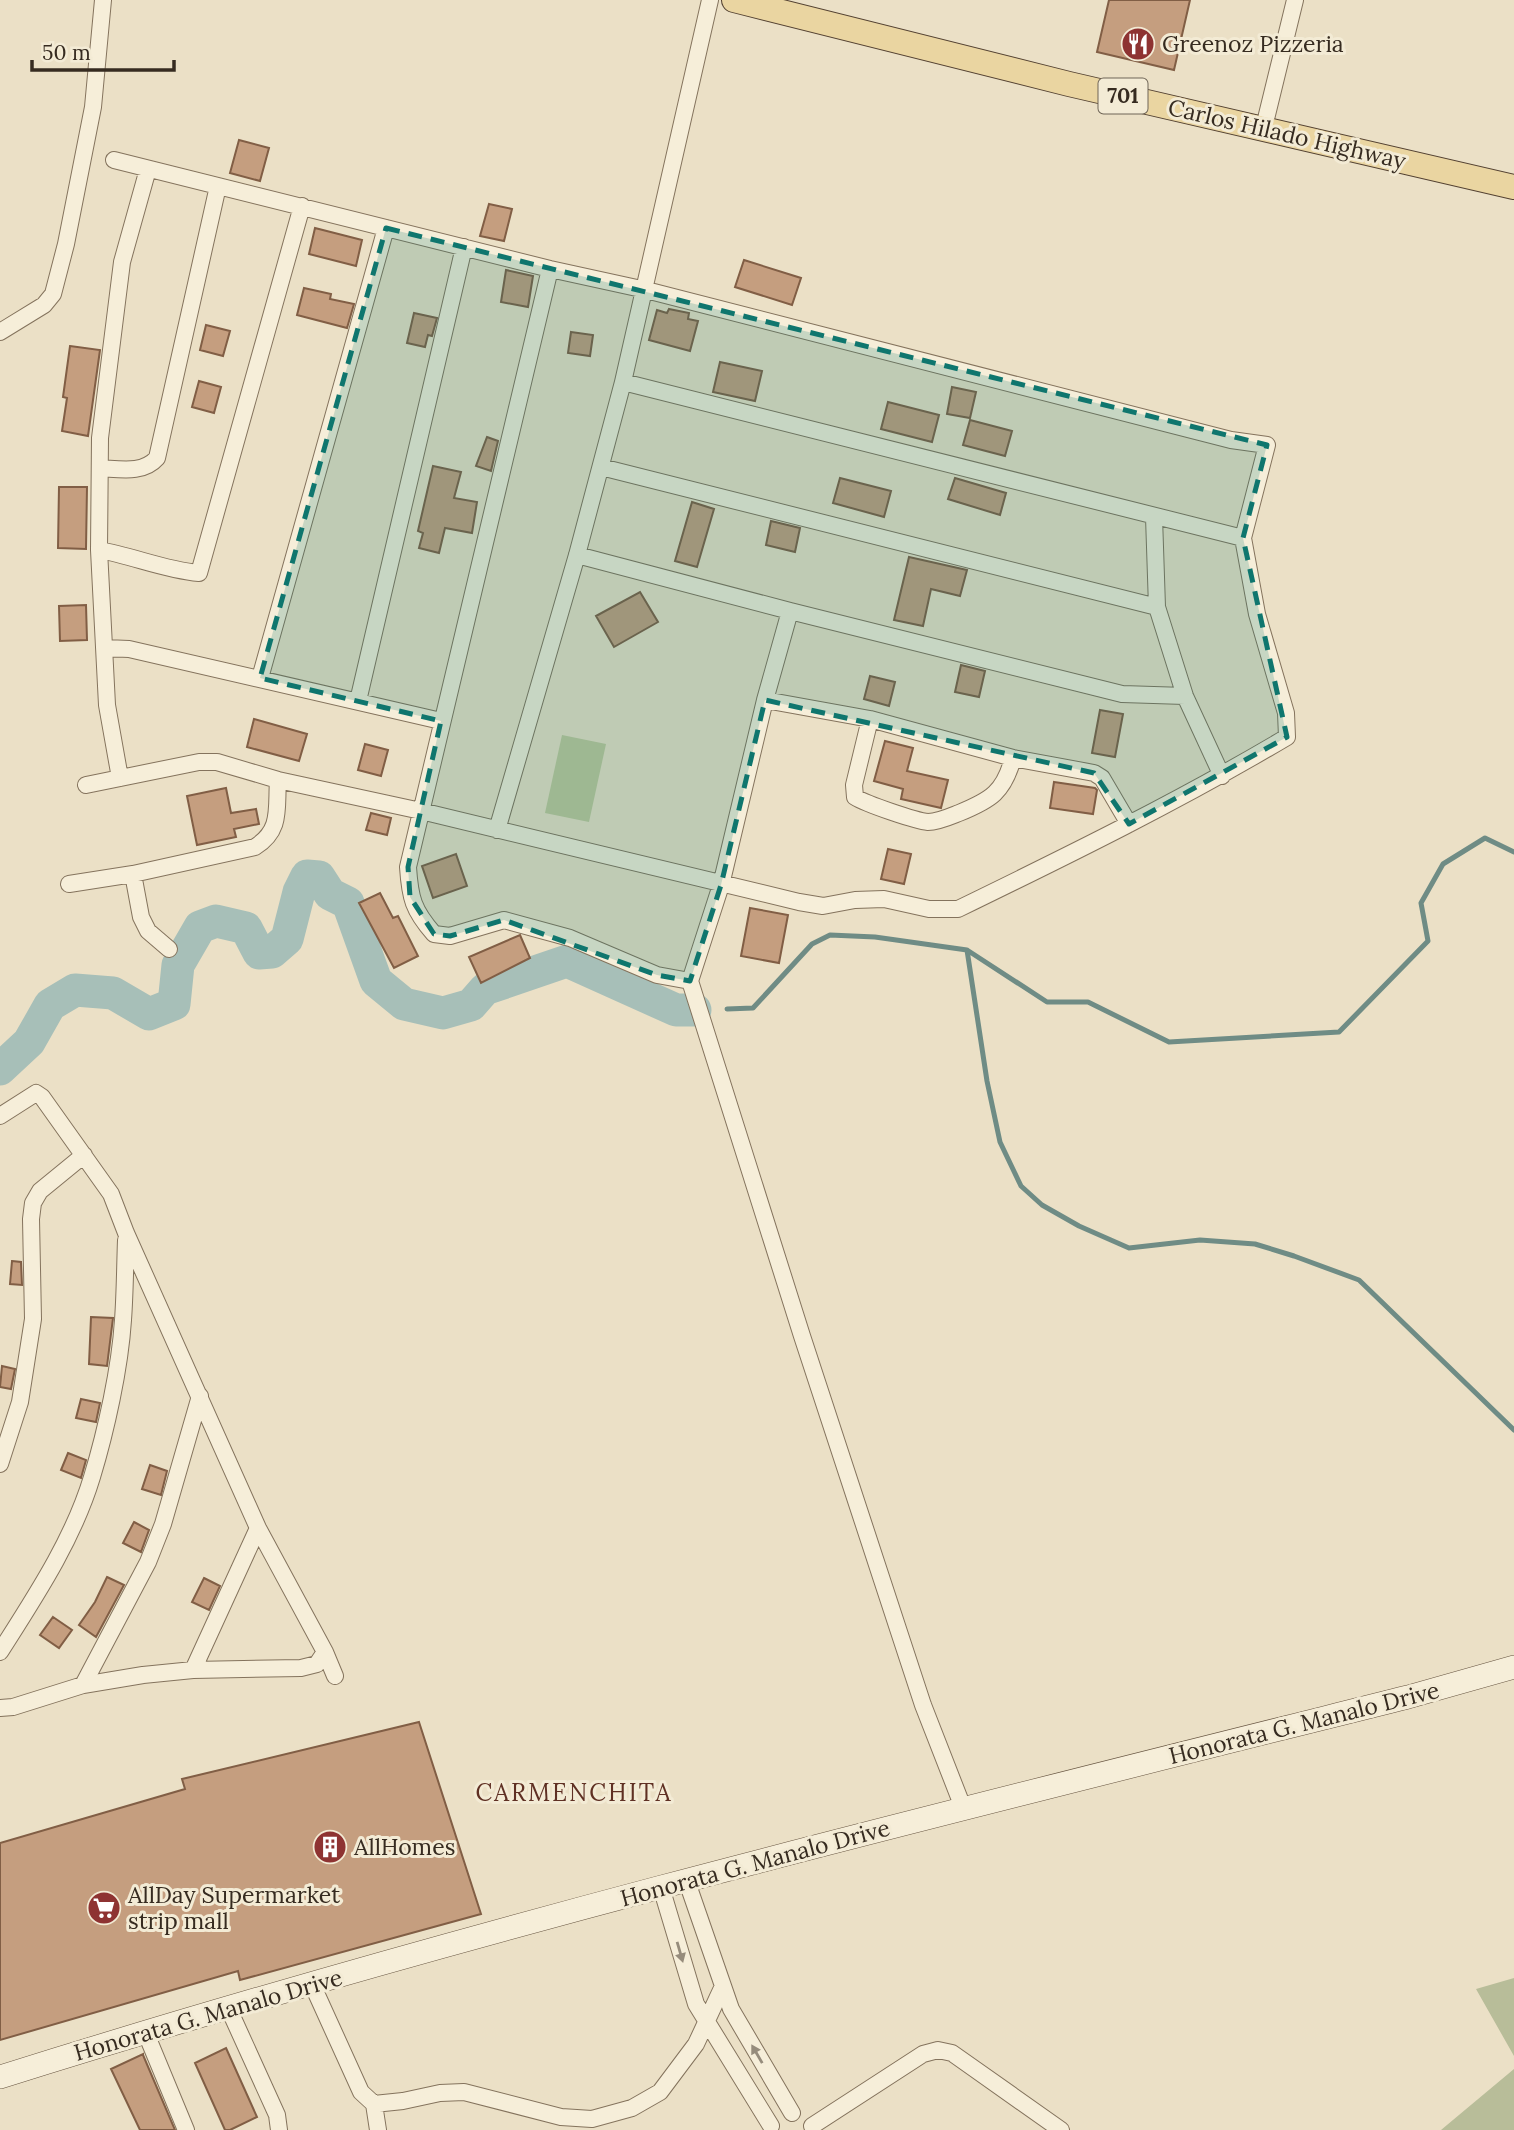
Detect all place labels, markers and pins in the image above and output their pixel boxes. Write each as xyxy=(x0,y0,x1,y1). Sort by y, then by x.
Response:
restaurant icon: Greenoz Pizzeria xyxy=(1119,25,1157,63)
place label: Greenoz Pizzeria xyxy=(1162,29,1344,58)
building icon: AllHomes xyxy=(311,1828,349,1866)
place label: AllHomes xyxy=(353,1832,455,1861)
place label: AllDay Supermarket strip mall xyxy=(127,1880,340,1935)
supermarket icon: AllDay Supermarket strip mall xyxy=(85,1889,123,1927)

